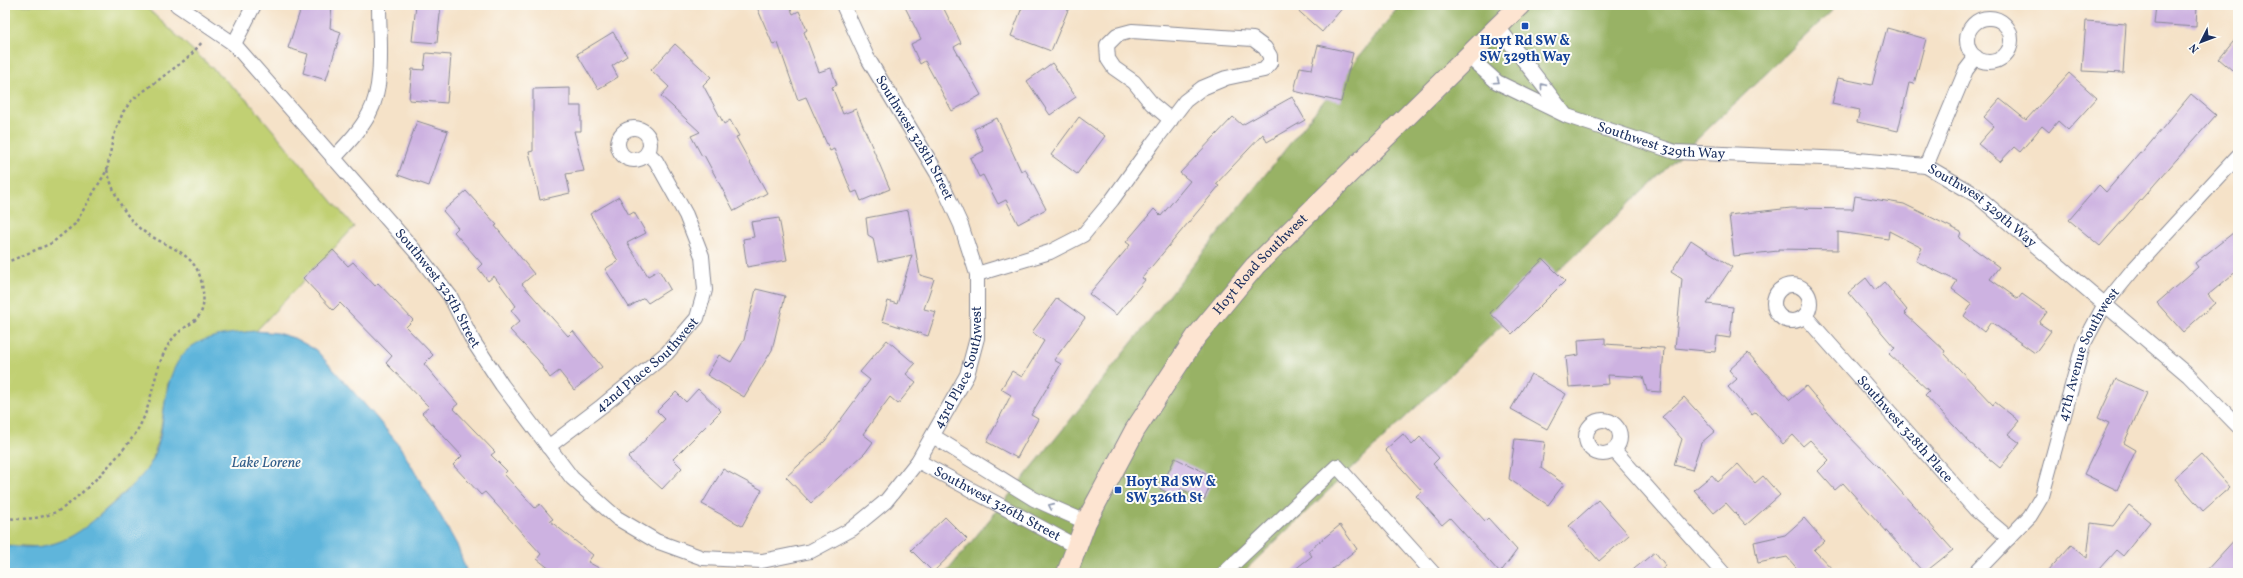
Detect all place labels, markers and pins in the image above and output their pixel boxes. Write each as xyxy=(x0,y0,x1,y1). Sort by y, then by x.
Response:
marker: Hoyt Rd SW & SW 329th Way xyxy=(1520,21,1530,31)
place label: Hoyt Rd SW & SW 329th Way xyxy=(1480,32,1571,67)
place label: Hoyt Rd SW & SW 326th St xyxy=(1126,473,1217,508)
marker: Hoyt Rd SW & SW 326th St xyxy=(1113,485,1123,495)

